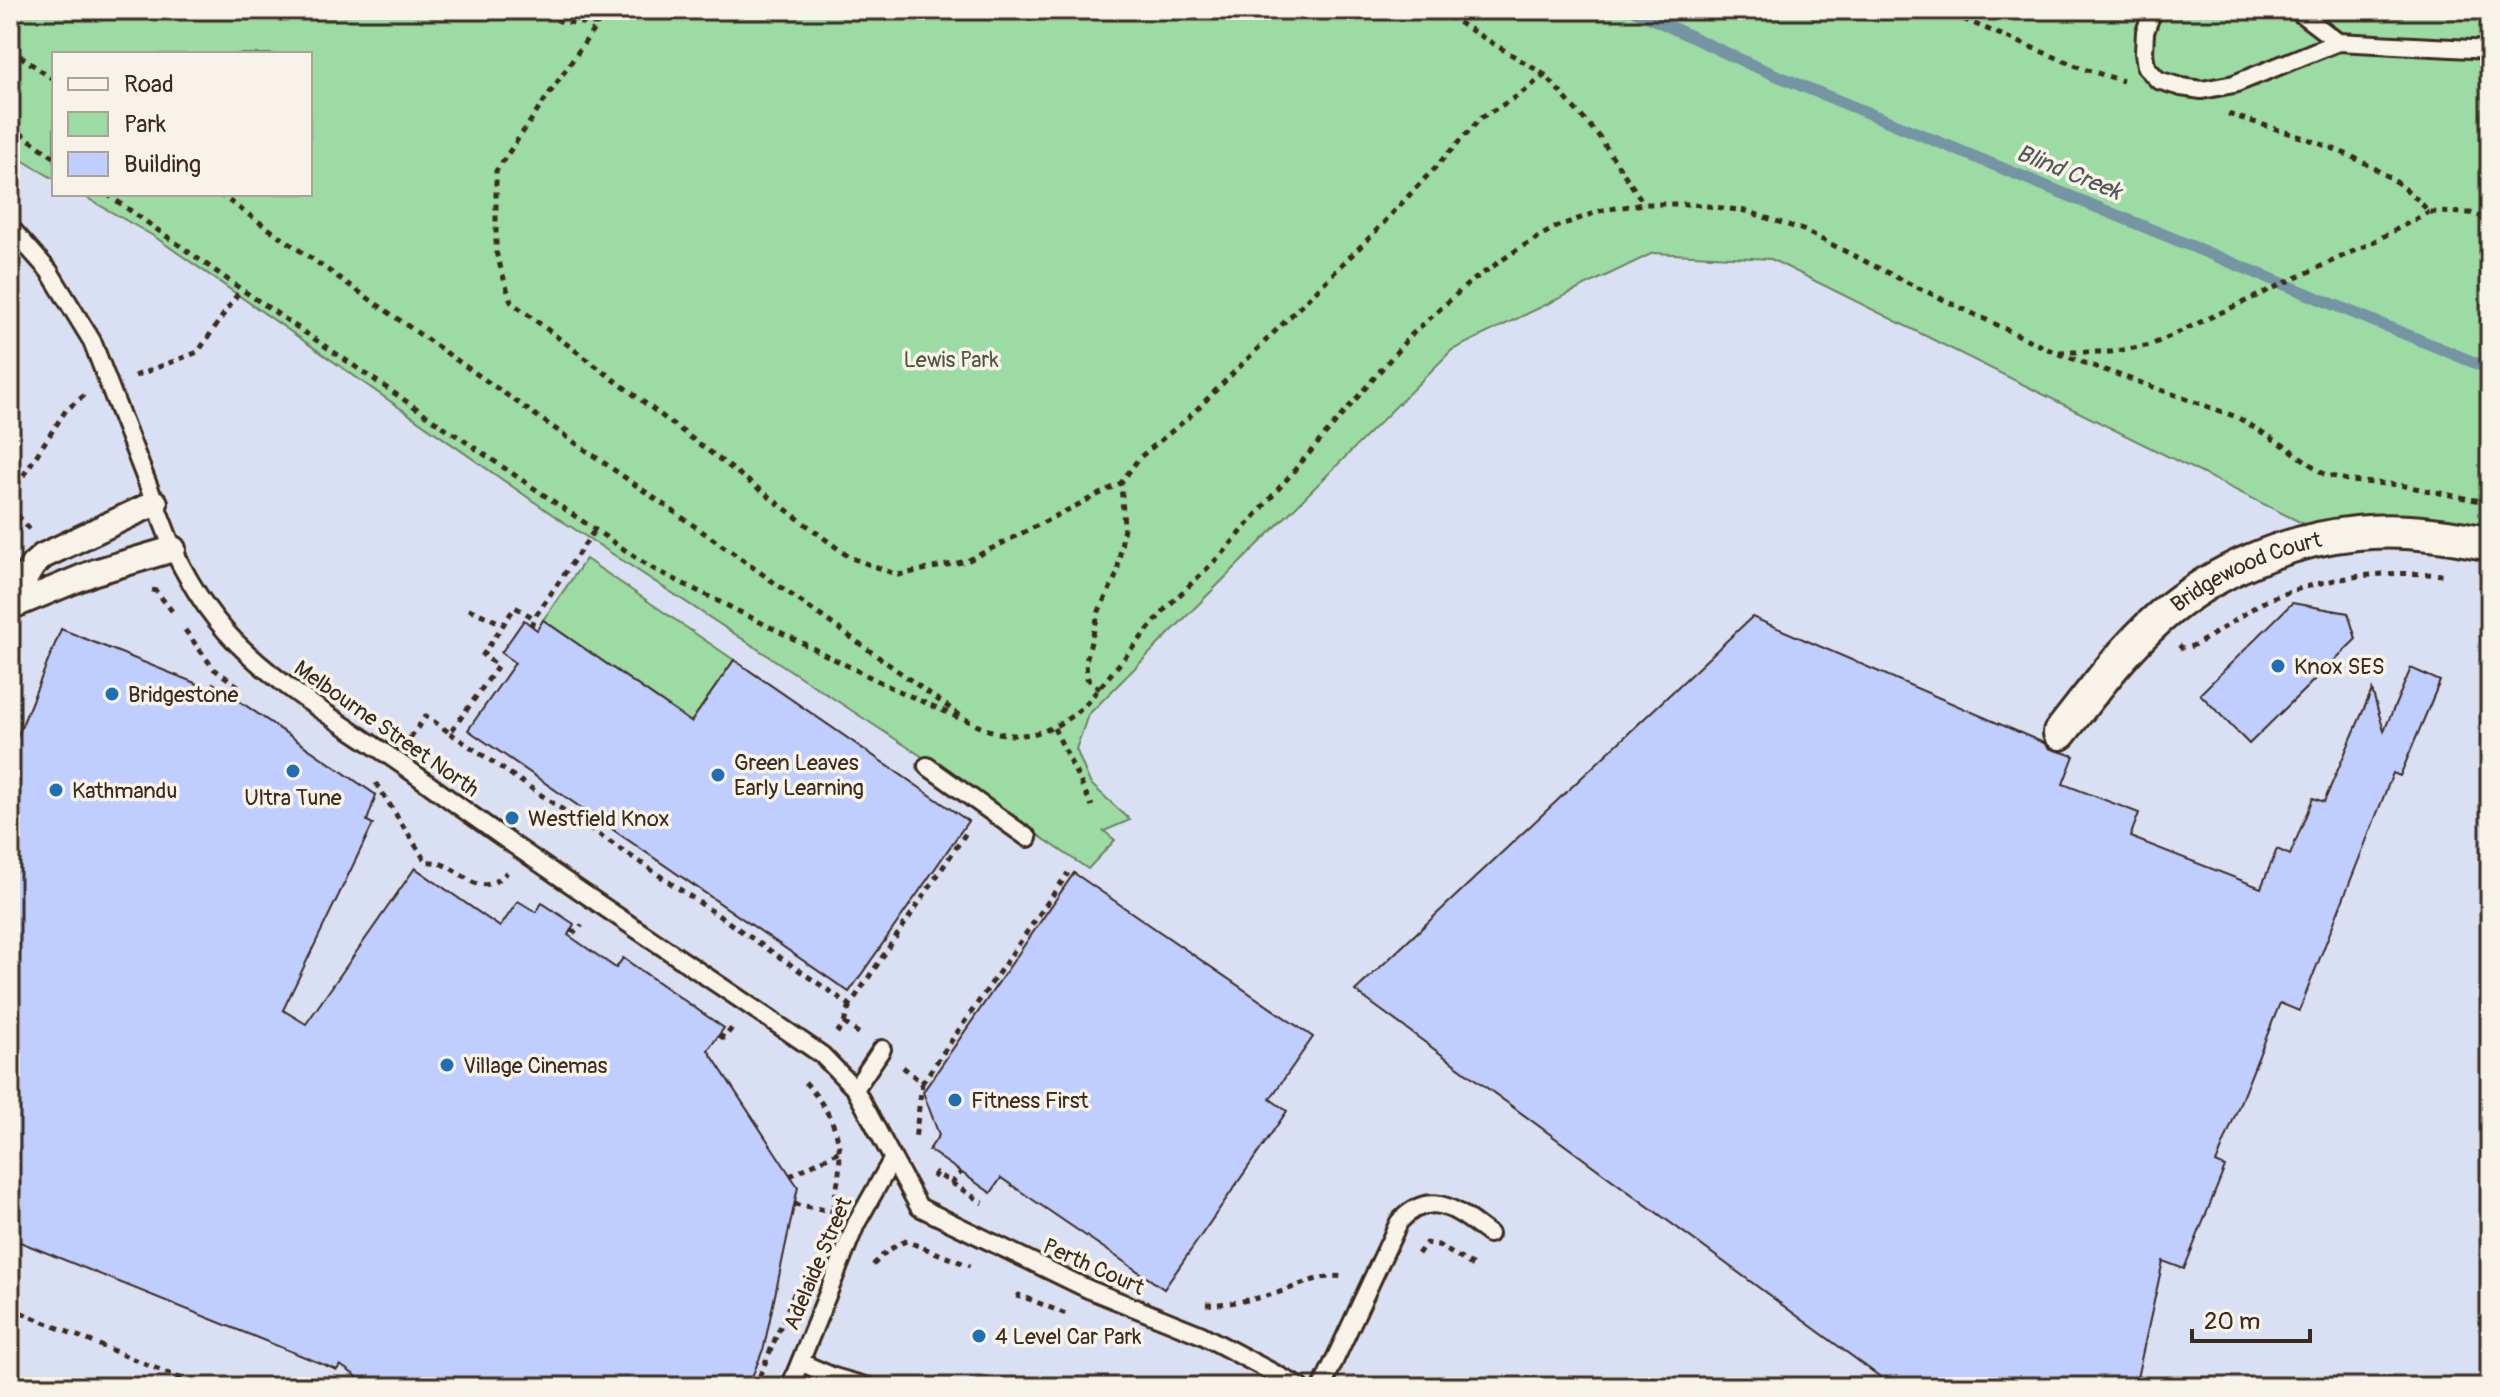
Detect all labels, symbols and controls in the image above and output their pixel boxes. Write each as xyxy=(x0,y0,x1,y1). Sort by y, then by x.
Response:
legend xyxy=(52,52,312,196)
text: Road xyxy=(124,70,174,99)
text: Park xyxy=(124,110,166,139)
water label: Blind Creek xyxy=(2012,138,2127,207)
text: Building xyxy=(124,150,201,179)
park label: Lewis Park xyxy=(903,346,999,374)
street label: Bridgewood Court xyxy=(2165,526,2324,619)
place label: Knox SES xyxy=(2294,653,2385,681)
street label: Melbourne Street North xyxy=(288,654,484,803)
marker: Knox SES xyxy=(2269,657,2287,675)
place label: Bridgestone xyxy=(128,681,239,709)
marker: Bridgestone xyxy=(103,685,121,703)
place label: Green Leaves Early Learning xyxy=(734,749,864,802)
marker: Ultra Tune xyxy=(284,762,302,780)
marker: Green Leaves Early Learning xyxy=(709,766,727,784)
place label: Kathmandu xyxy=(72,777,177,805)
marker: Kathmandu xyxy=(47,781,65,799)
place label: Ultra Tune xyxy=(244,784,342,812)
place label: Westfield Knox xyxy=(528,805,670,833)
marker: Westfield Knox xyxy=(503,809,521,827)
place label: Village Cinemas xyxy=(463,1052,608,1080)
marker: Village Cinemas xyxy=(438,1056,456,1074)
place label: Fitness First xyxy=(971,1087,1089,1115)
marker: Fitness First xyxy=(946,1091,964,1109)
street label: Adelaide Street xyxy=(777,1193,859,1334)
street label: Perth Court xyxy=(1039,1232,1149,1302)
scale bar xyxy=(2192,1293,2310,1343)
text: 20 m xyxy=(2204,1307,2260,1336)
place label: 4 Level Car Park xyxy=(995,1323,1142,1351)
marker: 4 Level Car Park xyxy=(970,1327,988,1345)

